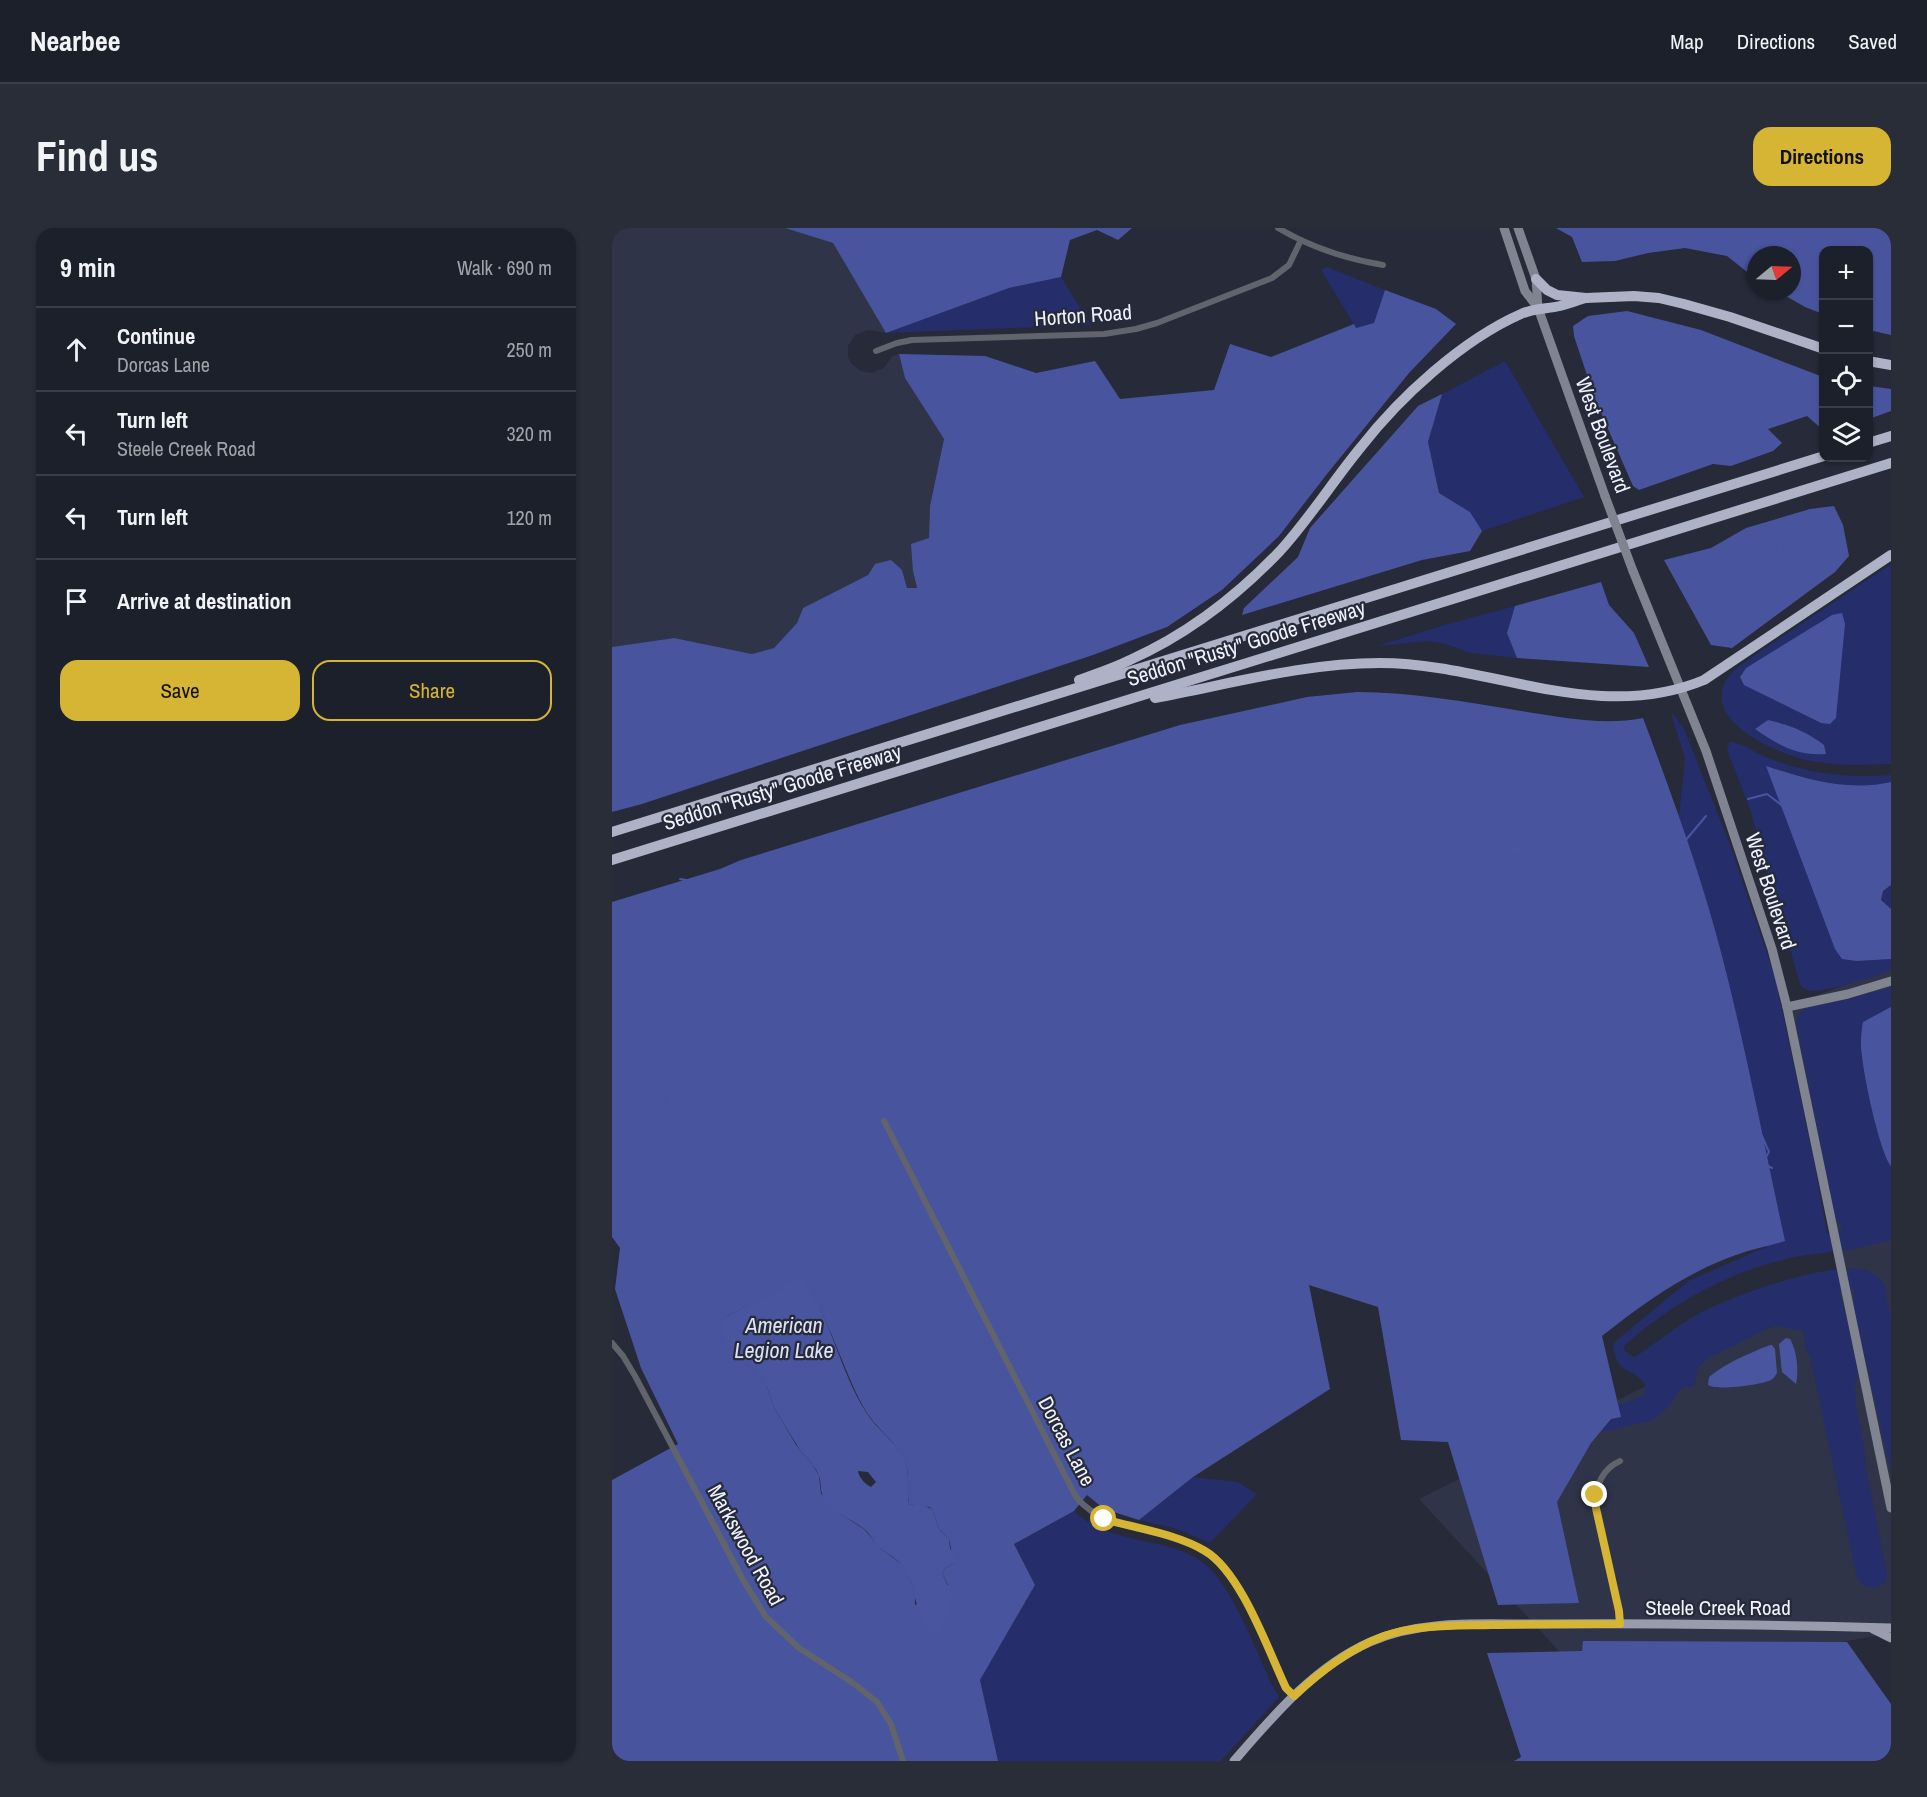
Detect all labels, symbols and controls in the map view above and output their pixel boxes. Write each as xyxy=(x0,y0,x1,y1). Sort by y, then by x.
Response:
text: Nearbee xyxy=(30,22,121,60)
text: Map xyxy=(1670,27,1704,56)
text: Directions xyxy=(1737,27,1815,56)
text: Saved xyxy=(1848,27,1897,56)
button: Directions xyxy=(1753,127,1891,186)
text: Find us xyxy=(36,128,158,184)
north arrow xyxy=(1747,246,1801,300)
map controls xyxy=(1819,246,1873,462)
button: + xyxy=(1819,246,1873,300)
text: 9 min xyxy=(60,250,116,285)
text: Walk · 690 m xyxy=(457,254,552,281)
street label: Horton Road xyxy=(1033,297,1133,333)
button: − xyxy=(1819,300,1873,354)
text: Continue xyxy=(117,321,195,351)
icon: ahead xyxy=(60,333,93,366)
text: 250 m xyxy=(506,336,552,363)
text: Dorcas Lane xyxy=(117,351,210,378)
button: locate xyxy=(1819,354,1873,408)
street label: West Boulevard xyxy=(1569,373,1637,497)
text: Turn left xyxy=(117,405,188,435)
button: layers xyxy=(1819,408,1873,462)
icon: left xyxy=(60,417,93,450)
text: 320 m xyxy=(506,420,552,447)
text: Steele Creek Road xyxy=(117,435,256,462)
icon: left xyxy=(60,501,93,534)
text: Turn left xyxy=(117,502,188,532)
text: 120 m xyxy=(506,504,552,531)
icon: arrive xyxy=(60,585,93,618)
text: Arrive at destination xyxy=(117,586,291,616)
street label: Seddon "Rusty" Goode Freeway xyxy=(1123,593,1369,693)
button: Save xyxy=(60,660,300,721)
button: Share xyxy=(312,660,552,721)
street label: Seddon "Rusty" Goode Freeway xyxy=(659,737,905,837)
street label: West Boulevard xyxy=(1738,829,1804,953)
water label: American Legion Lake xyxy=(734,1310,834,1365)
street label: Dorcas Lane xyxy=(1031,1391,1103,1491)
street label: Markswood Road xyxy=(701,1479,791,1611)
route end xyxy=(1581,1481,1607,1507)
route start xyxy=(1090,1505,1116,1531)
street label: Steele Creek Road xyxy=(1645,1593,1791,1622)

